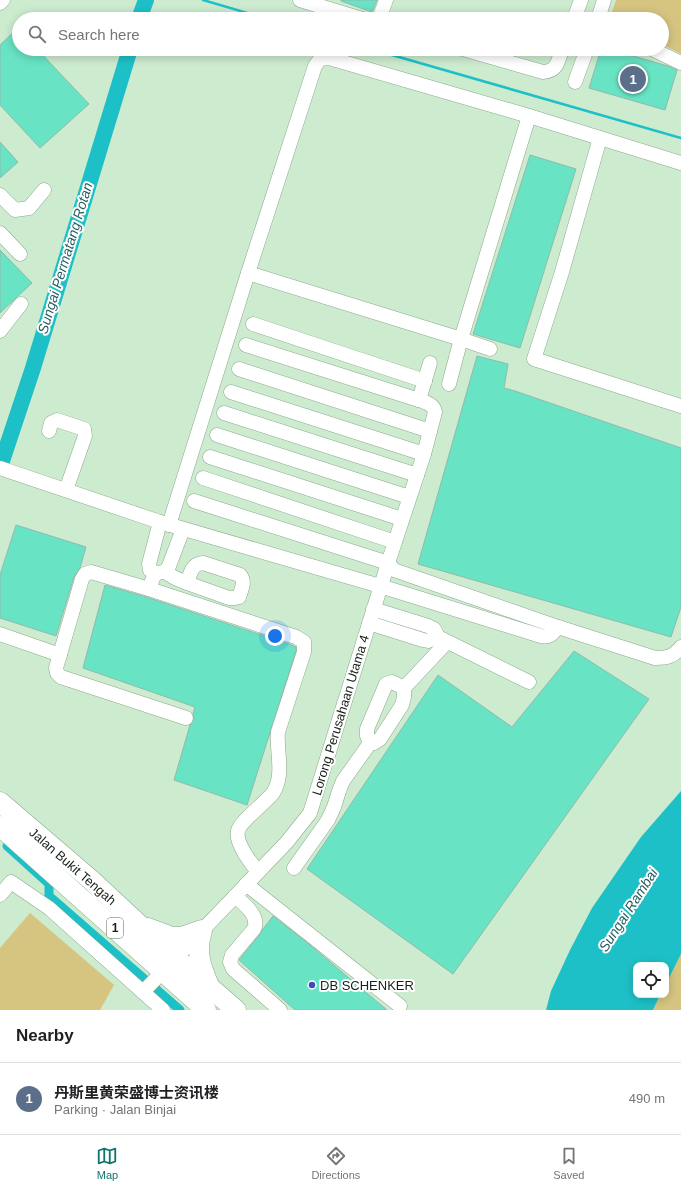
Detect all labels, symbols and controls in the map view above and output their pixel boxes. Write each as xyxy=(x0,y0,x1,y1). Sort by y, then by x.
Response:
search box xyxy=(12,12,669,56)
icon: search xyxy=(26,23,48,45)
text: Search here xyxy=(58,26,140,43)
pin: 1 xyxy=(620,64,646,94)
water label: Sungai Permatang Rotan xyxy=(34,180,96,336)
your location xyxy=(265,626,285,646)
street label: Lorong Perusahaan Utama 4 xyxy=(309,633,372,797)
street label: Jalan Bukit Tengah xyxy=(26,825,119,908)
water label: Sungai Rambai xyxy=(595,865,661,955)
road number: 1 xyxy=(107,918,123,938)
map controls xyxy=(633,962,669,998)
button: locate xyxy=(633,962,669,998)
place label: DB SCHENKER xyxy=(320,978,414,993)
marker: DB SCHENKER xyxy=(307,980,317,990)
text: Nearby xyxy=(16,1026,74,1045)
text: 丹斯里黄荣盛博士资讯楼 xyxy=(54,1084,219,1101)
text: 1 xyxy=(25,1091,33,1106)
text: 490 m xyxy=(629,1091,665,1106)
text: Parking · Jalan Binjai xyxy=(54,1102,176,1117)
tab: Map xyxy=(96,1145,118,1181)
tab: Directions xyxy=(311,1145,360,1181)
tab: Saved xyxy=(553,1145,584,1181)

